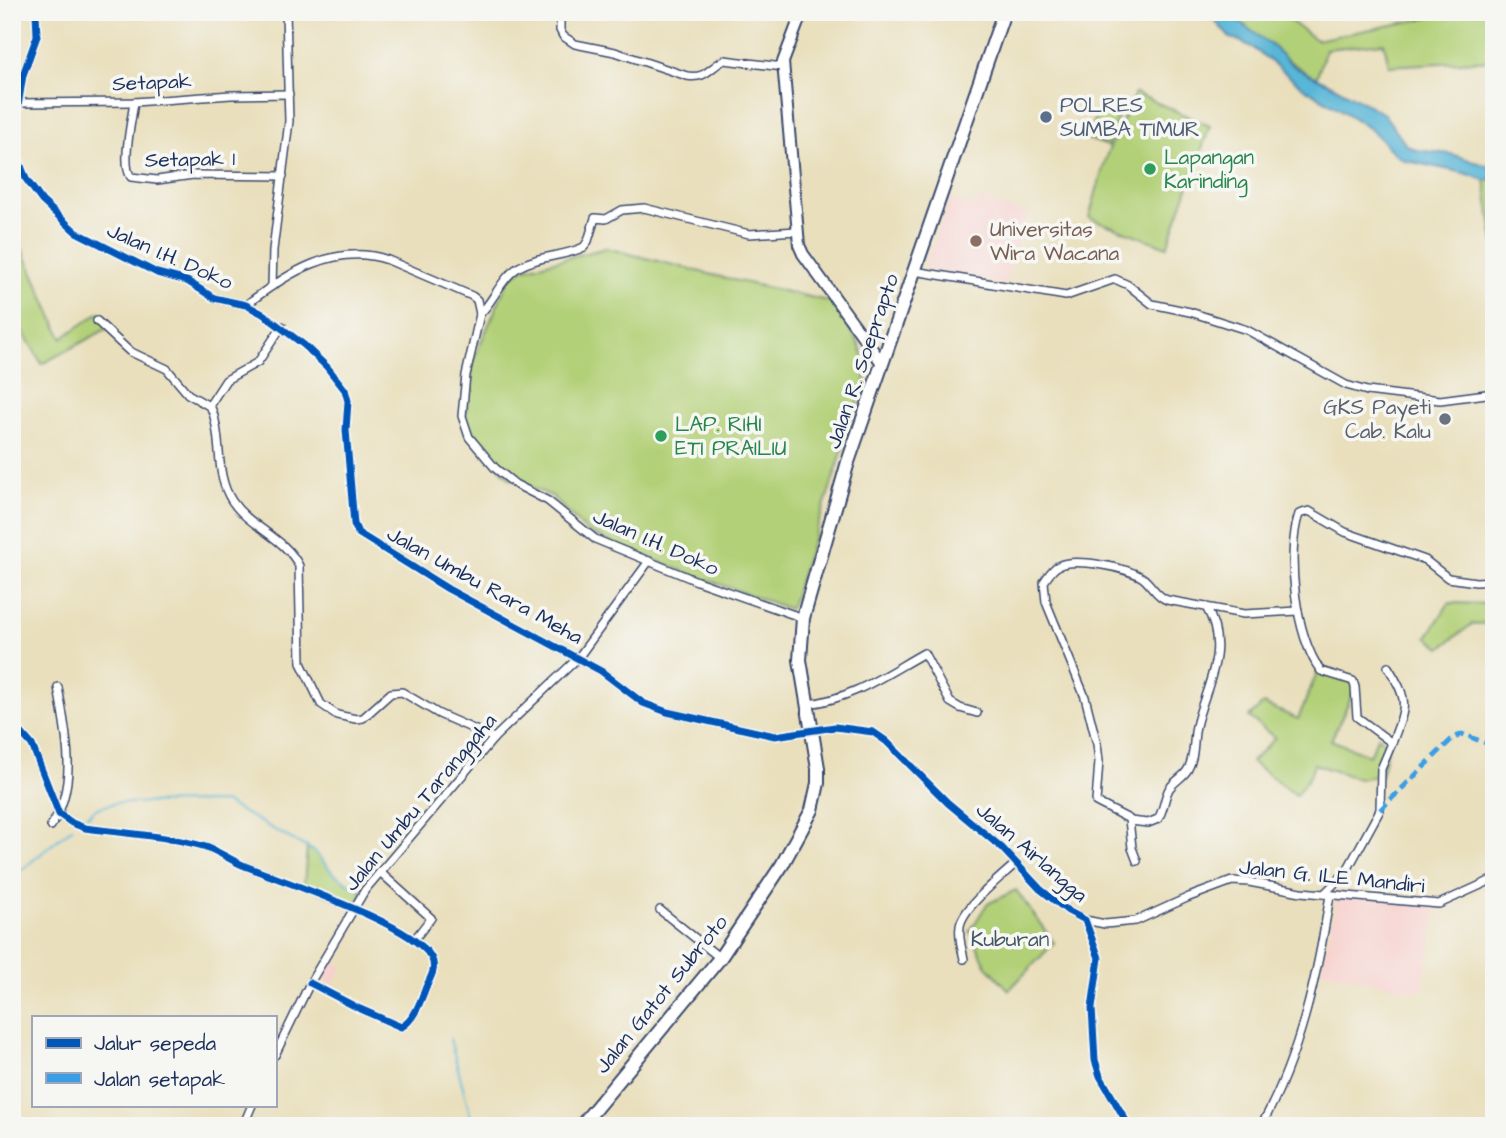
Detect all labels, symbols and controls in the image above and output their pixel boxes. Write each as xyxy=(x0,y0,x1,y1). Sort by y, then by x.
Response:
street label: Setapak xyxy=(112,67,192,99)
place label: POLRES SUMBA TIMUR xyxy=(1060,91,1200,144)
marker: POLRES SUMBA TIMUR xyxy=(1038,109,1054,125)
place label: Lapangan Karinding xyxy=(1164,143,1254,198)
street label: Setapak 1 xyxy=(145,144,236,176)
marker: Lapangan Karinding xyxy=(1142,161,1158,177)
place label: Universitas Wira Wacana xyxy=(990,215,1120,268)
street label: Jalan I.H. Doko xyxy=(102,216,238,297)
marker: Universitas Wira Wacana xyxy=(968,233,984,249)
street label: Jalan R. Soeprapto xyxy=(819,269,907,453)
place label: GKS Payeti Cab. Kalu xyxy=(1323,393,1431,446)
place label: LAP. RIHI ETI PRAILIU xyxy=(675,410,787,463)
marker: GKS Payeti Cab. Kalu xyxy=(1437,411,1453,427)
marker: LAP. RIHI ETI PRAILIU xyxy=(653,428,669,444)
street label: Jalan I.H. Doko xyxy=(588,502,724,583)
street label: Jalan Umbu Rara Meha xyxy=(382,519,588,652)
street label: Jalan Umbu Taranggaha xyxy=(337,707,505,899)
street label: Jalan Airlangga xyxy=(968,796,1094,911)
street label: Jalan G. ILE Mandiri xyxy=(1238,852,1426,901)
street label: Jalan Gatot Subroto xyxy=(588,909,735,1080)
park label: Kuburan xyxy=(971,925,1049,954)
legend xyxy=(32,1016,276,1106)
text: Jalur sepeda xyxy=(94,1029,216,1059)
text: Jalan setapak xyxy=(94,1065,225,1095)

